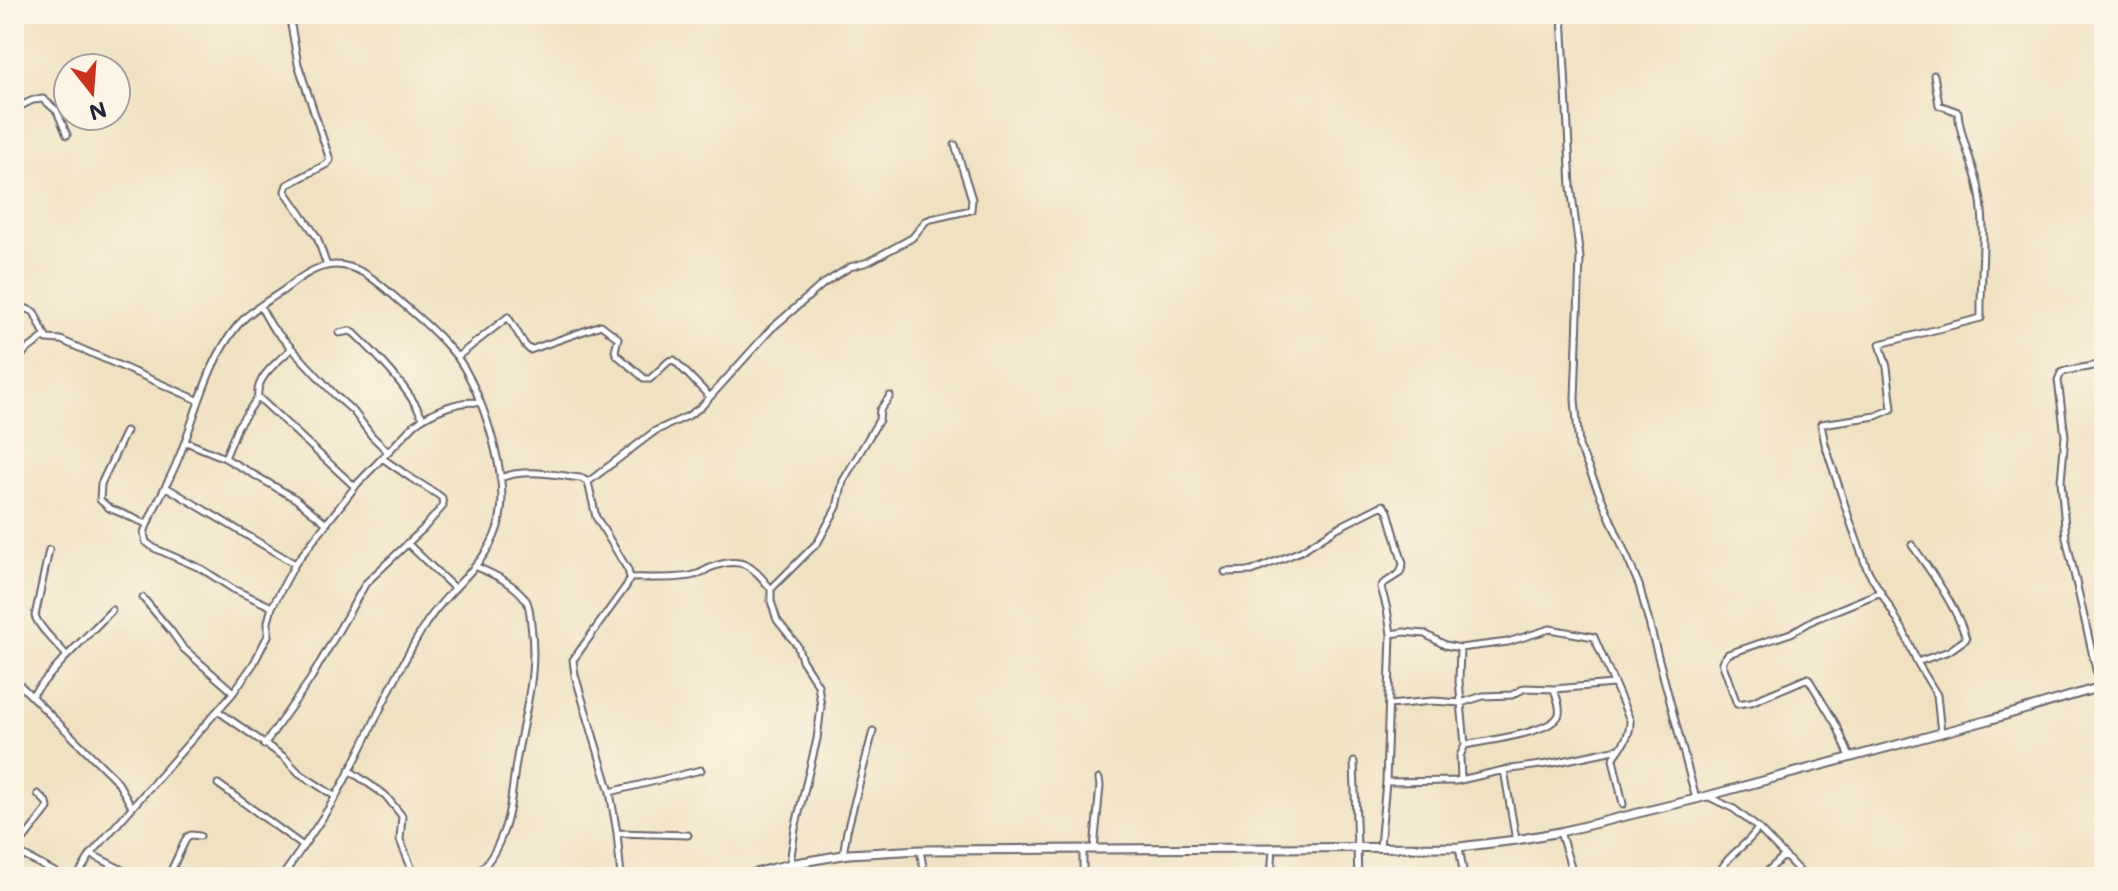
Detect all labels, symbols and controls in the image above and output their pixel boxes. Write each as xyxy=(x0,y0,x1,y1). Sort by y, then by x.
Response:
north arrow xyxy=(52,52,132,132)
text: N xyxy=(86,95,110,128)

